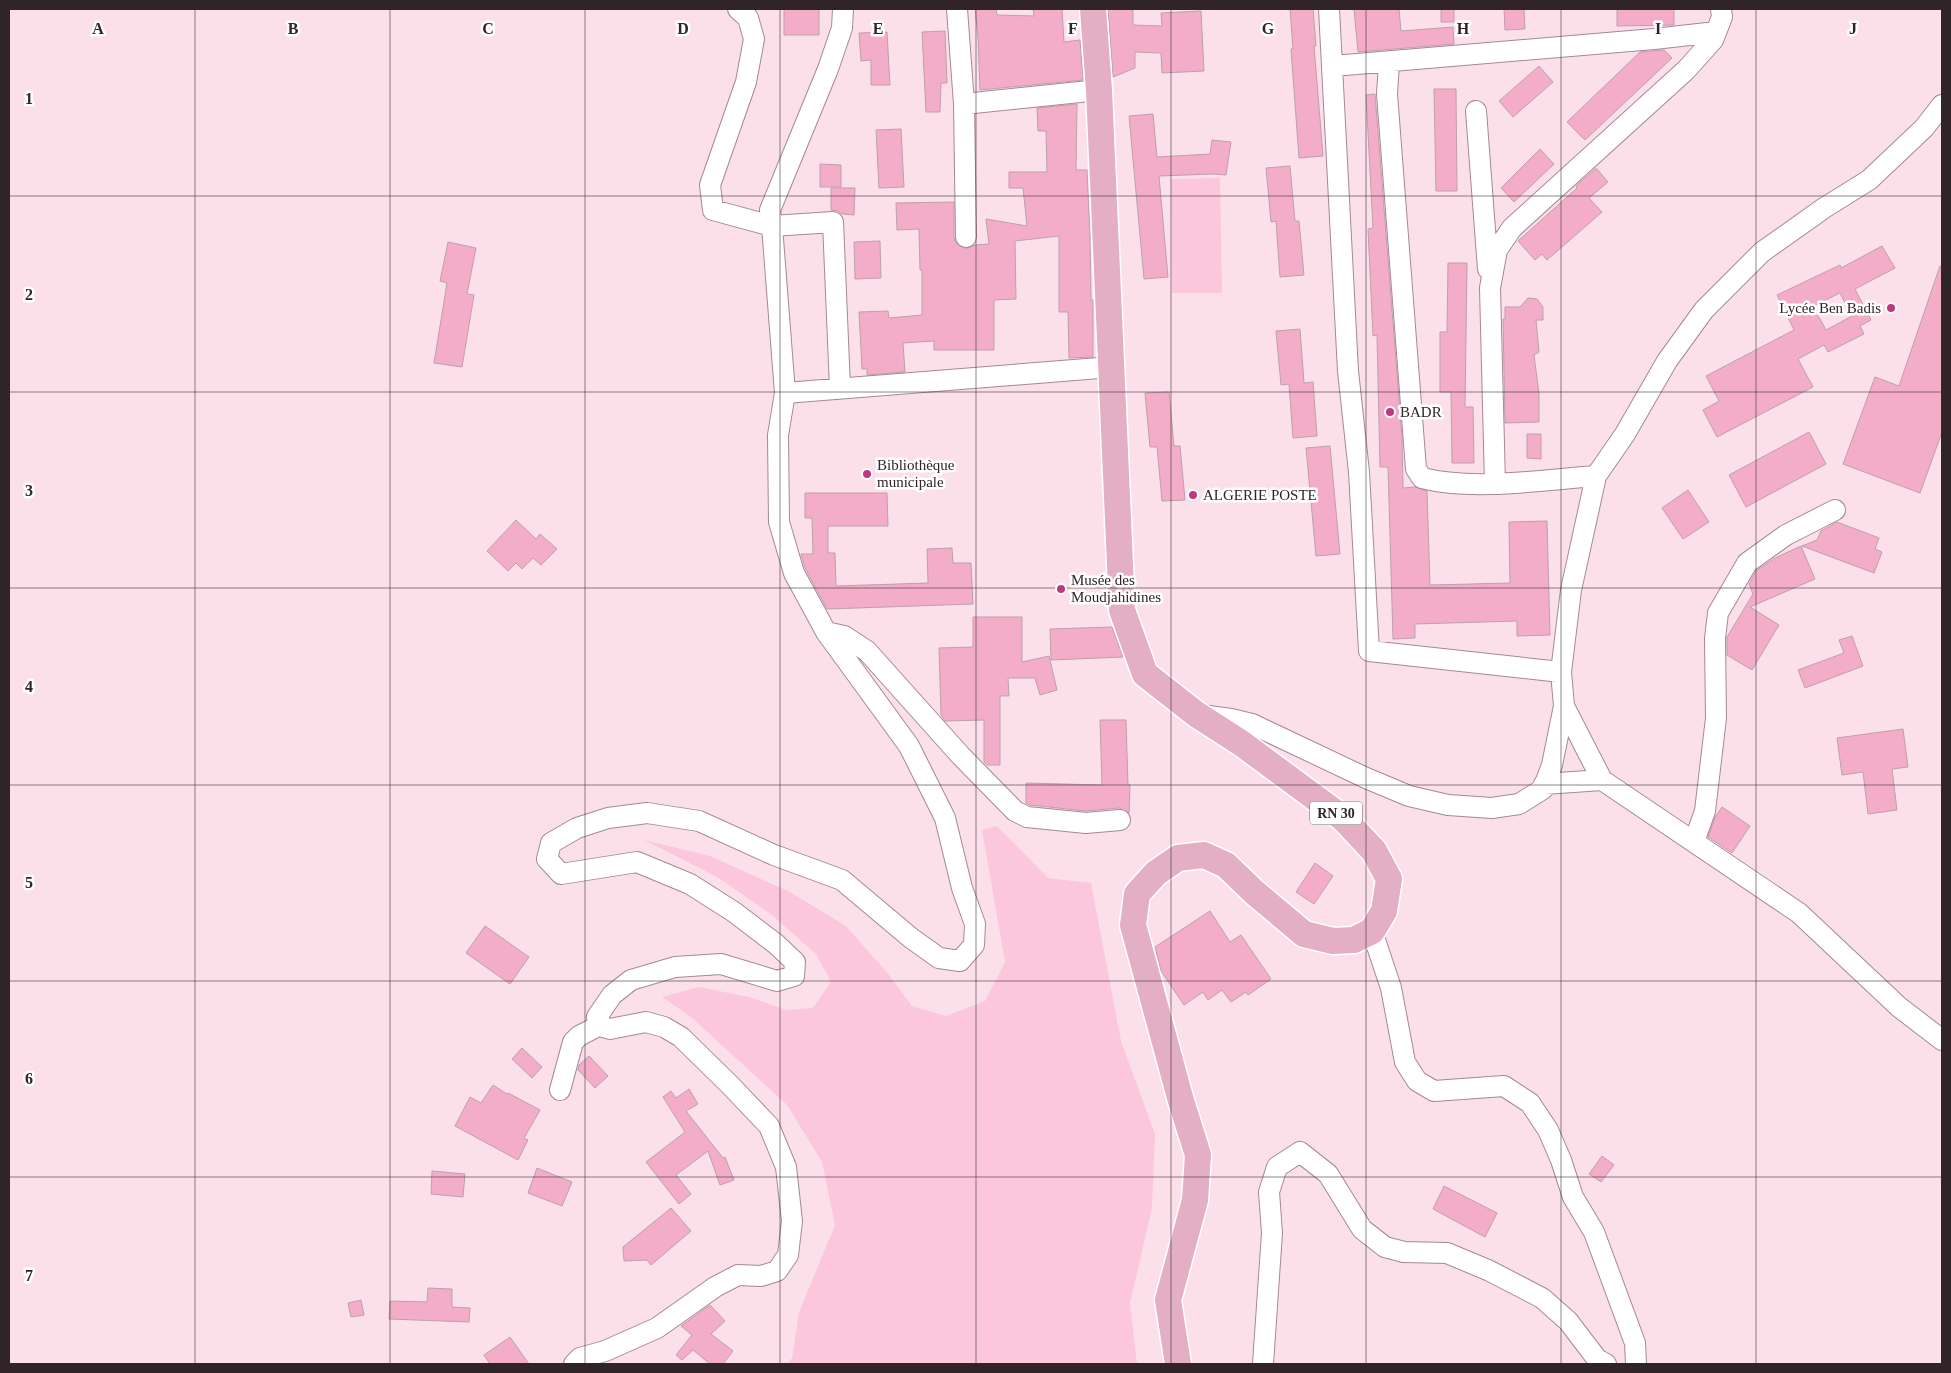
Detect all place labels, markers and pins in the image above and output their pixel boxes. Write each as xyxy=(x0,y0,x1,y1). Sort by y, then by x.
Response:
place label: Lycée Ben Badis xyxy=(1779,300,1881,316)
marker: Lycée Ben Badis xyxy=(1885,302,1897,314)
place label: BADR xyxy=(1400,404,1442,420)
marker: BADR xyxy=(1384,406,1396,418)
place label: Bibliothèque municipale xyxy=(877,457,955,490)
marker: Bibliothèque municipale xyxy=(861,468,873,480)
place label: ALGERIE POSTE xyxy=(1203,487,1317,503)
marker: ALGERIE POSTE xyxy=(1187,489,1199,501)
place label: Musée des Moudjahidines xyxy=(1071,572,1161,605)
marker: Musée des Moudjahidines xyxy=(1055,583,1067,595)

